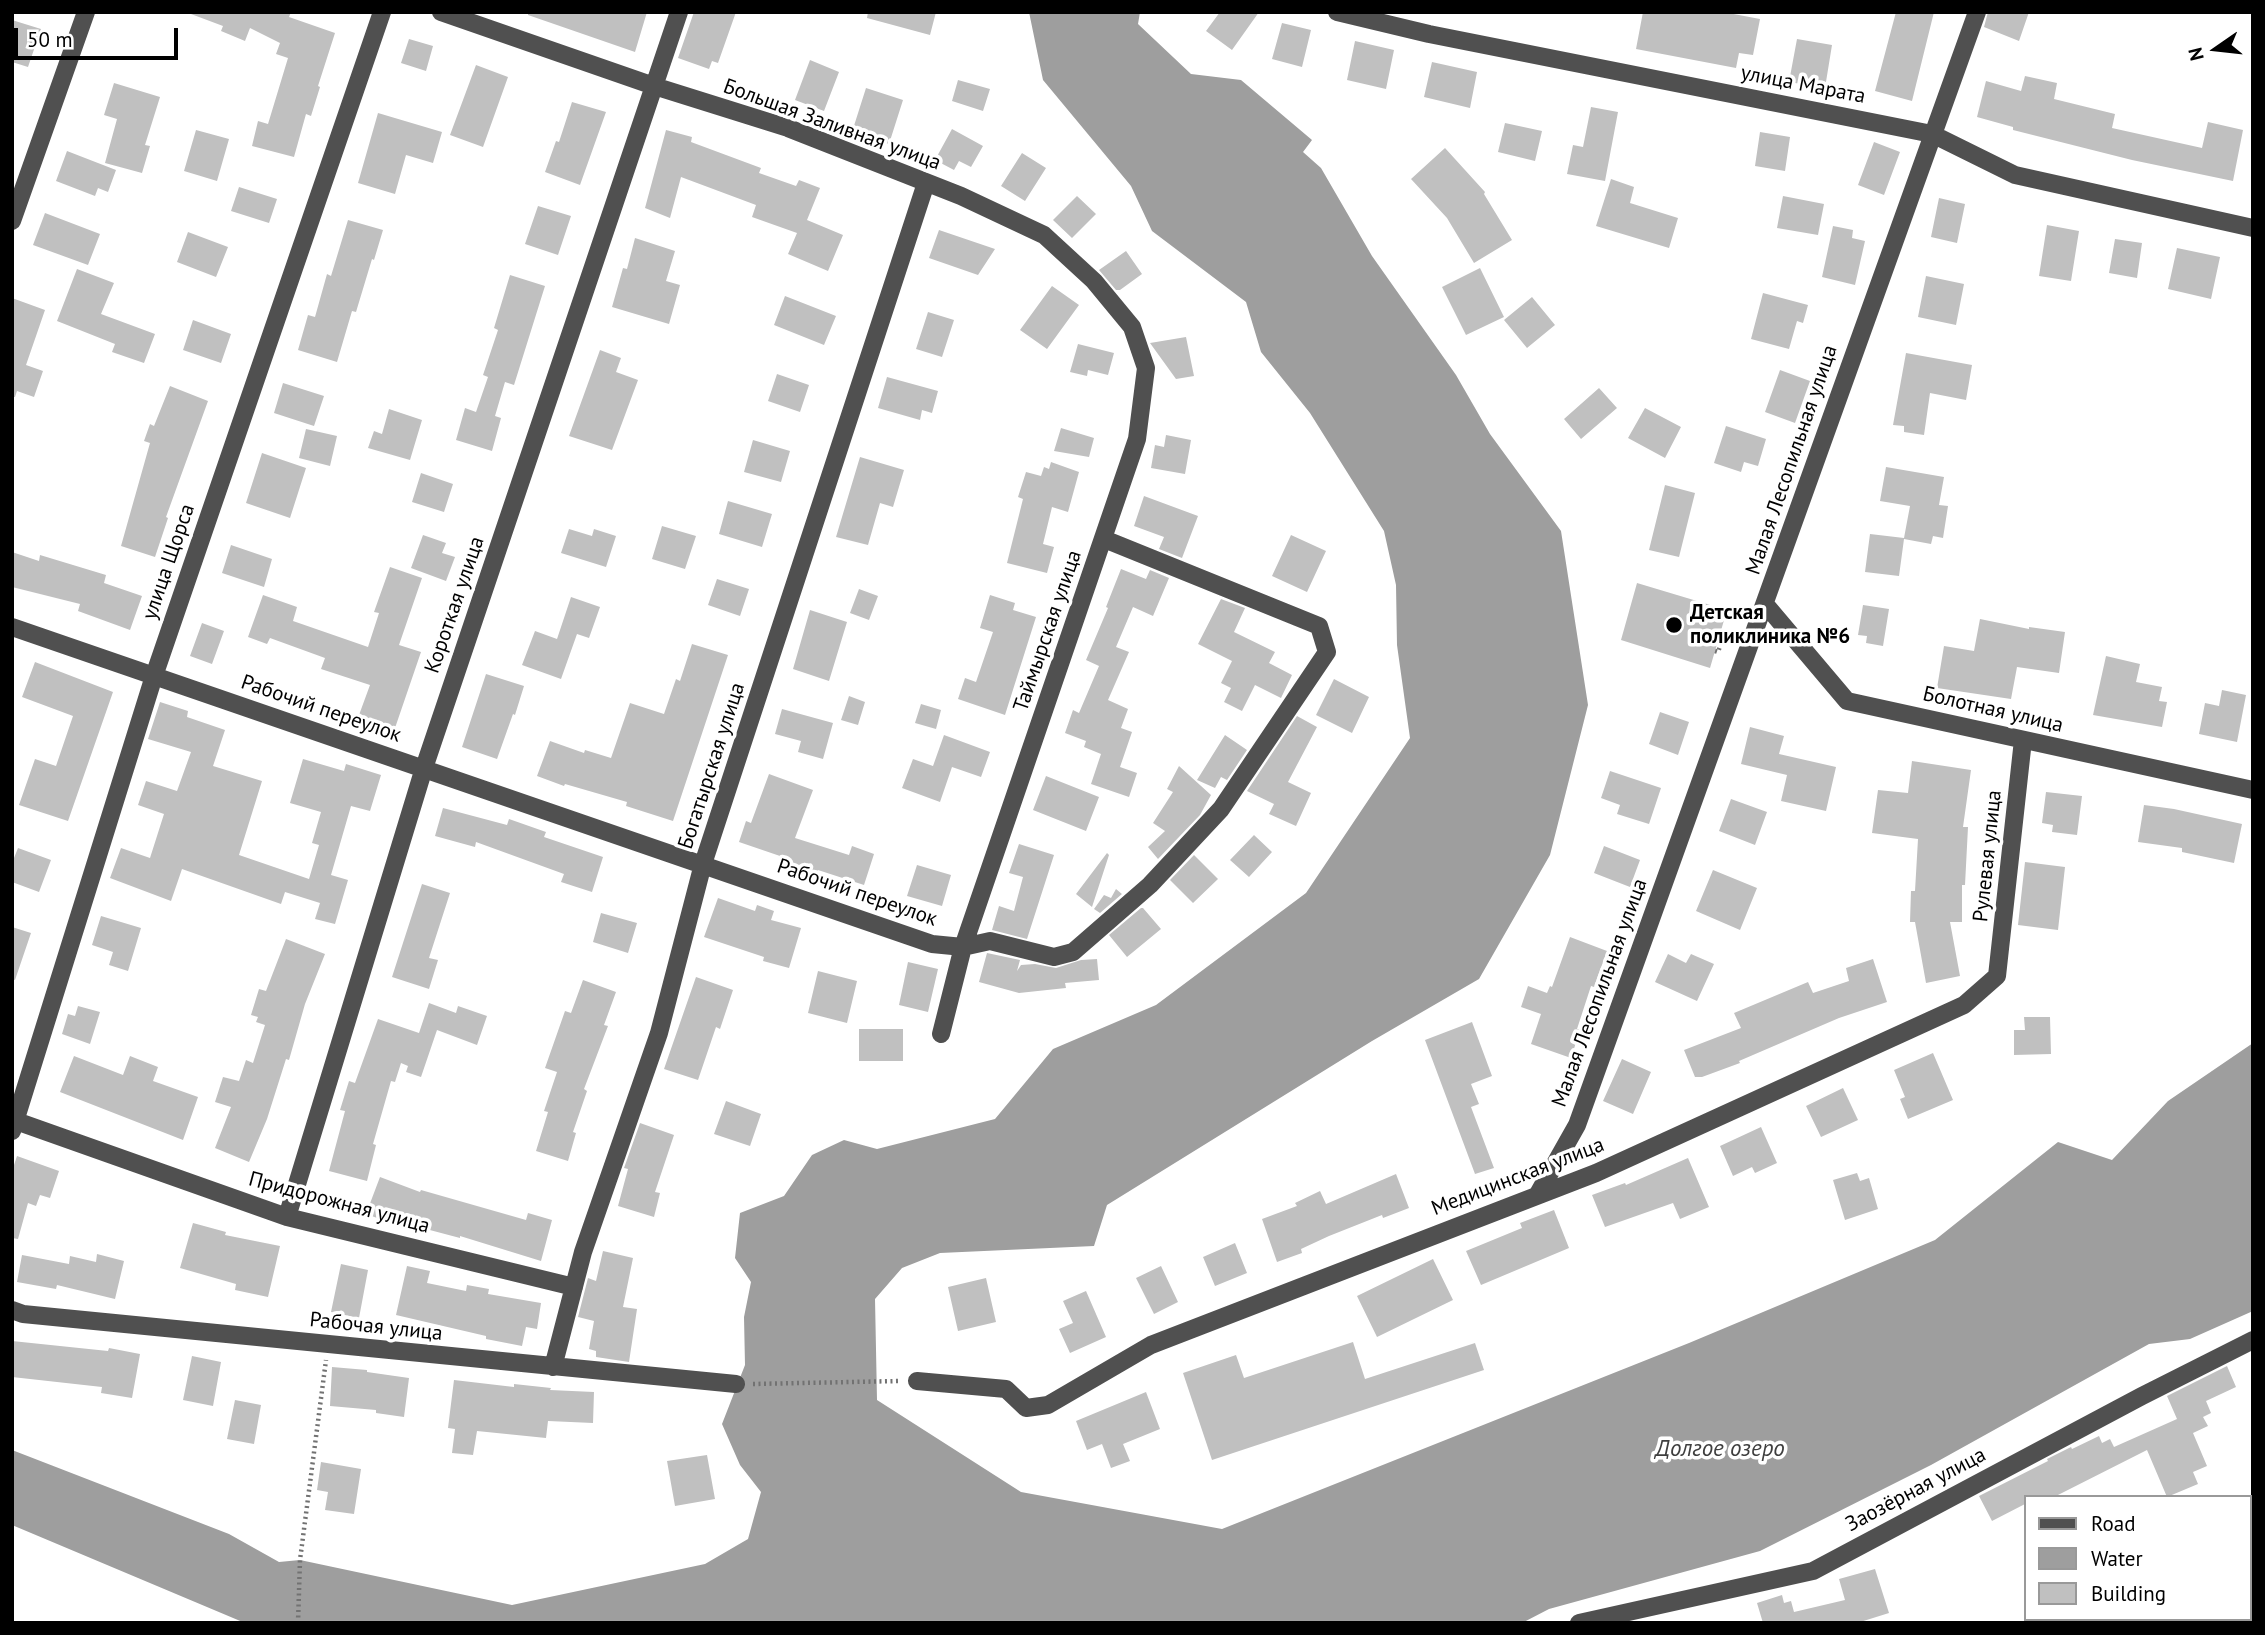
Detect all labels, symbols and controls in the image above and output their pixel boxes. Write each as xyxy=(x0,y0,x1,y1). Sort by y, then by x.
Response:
scale bar xyxy=(18,14,182,58)
north arrow xyxy=(2181,14,2251,84)
text: 50 m xyxy=(27,26,73,53)
text: N xyxy=(2182,45,2209,63)
street label: улица Марата xyxy=(1738,61,1868,109)
street label: Большая Заливная улица xyxy=(720,74,944,176)
street label: Малая Лесопильная улица xyxy=(1741,342,1843,578)
street label: улица Щорса xyxy=(137,501,201,623)
street label: Короткая улица xyxy=(420,533,490,677)
street label: Таймырская улица xyxy=(1009,547,1087,715)
place label: Детская поликлиника №6 xyxy=(1690,600,1850,650)
marker: Детская поликлиника №6 xyxy=(1664,615,1684,635)
street label: Рабочий переулок xyxy=(238,670,404,748)
street label: Богатырская улица xyxy=(673,680,751,852)
street label: Болотная улица xyxy=(1920,682,2066,738)
street label: Рулевая улица xyxy=(1969,789,2007,923)
street label: Рабочий переулок xyxy=(774,854,940,932)
street label: Малая Лесопильная улица xyxy=(1547,875,1653,1111)
street label: Медицинская улица xyxy=(1428,1132,1608,1222)
street label: Придорожная улица xyxy=(246,1167,432,1239)
street label: Рабочая улица xyxy=(308,1307,444,1347)
water label: Долгое озеро xyxy=(1655,1435,1785,1463)
street label: Заозёрная улица xyxy=(1842,1442,1990,1538)
legend xyxy=(2024,1495,2251,1621)
text: Road xyxy=(2091,1510,2135,1537)
text: Water xyxy=(2091,1545,2143,1572)
text: Building xyxy=(2091,1580,2166,1607)

